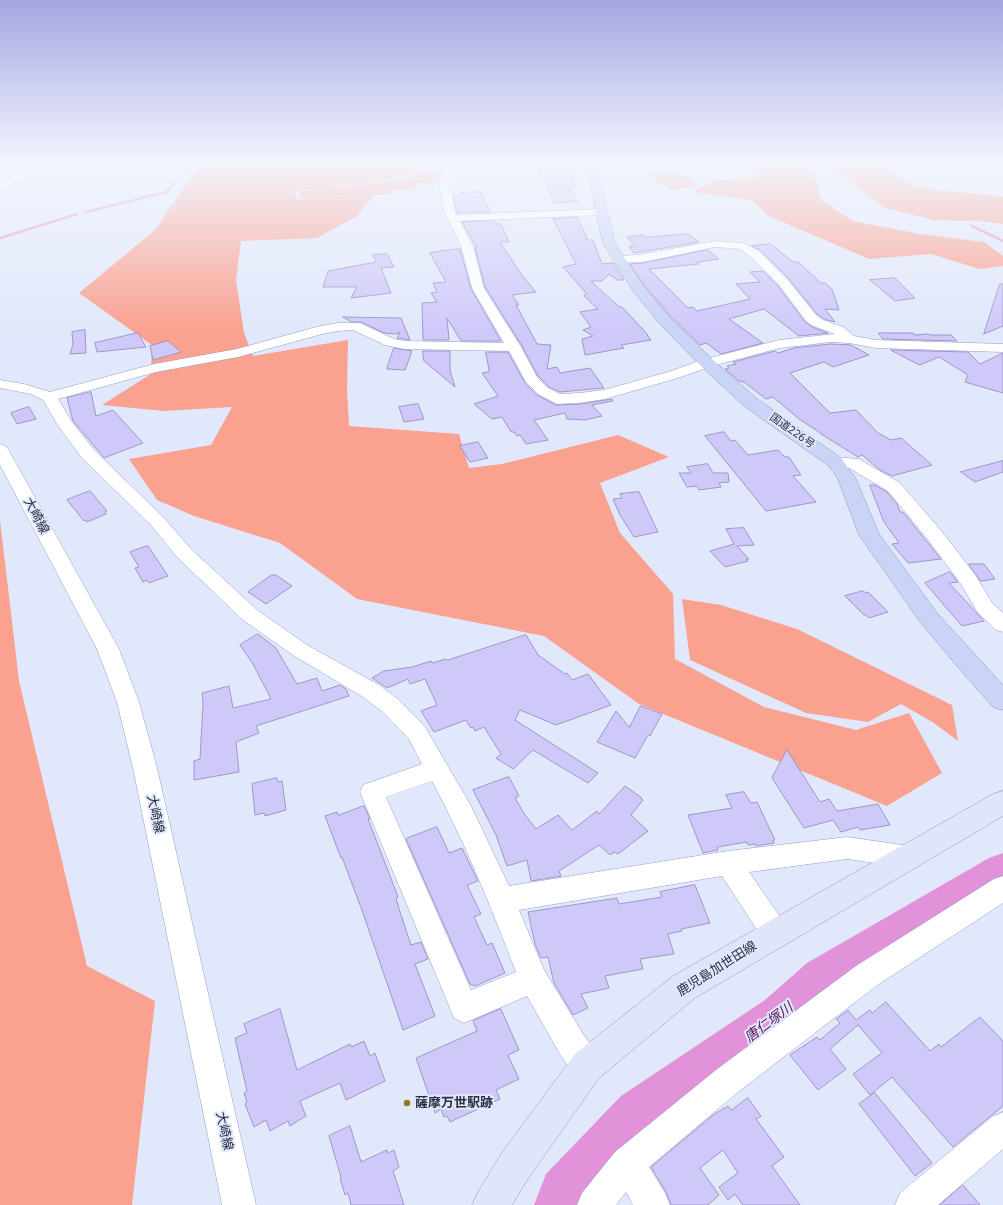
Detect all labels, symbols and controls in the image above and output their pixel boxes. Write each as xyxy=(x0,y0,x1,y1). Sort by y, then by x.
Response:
street label: 国道226号 xyxy=(767,411,817,451)
street label: 大崎線 xyxy=(20,495,52,537)
street label: 大崎線 xyxy=(143,793,167,835)
street label: 鹿児島加世田線 xyxy=(674,938,760,1000)
water label: 唐仁塚川 xyxy=(742,999,796,1047)
place label: 薩摩万世駅跡 xyxy=(415,1095,493,1111)
marker: 薩摩万世駅跡 xyxy=(402,1098,412,1108)
street label: 大崎線 xyxy=(212,1110,236,1152)

